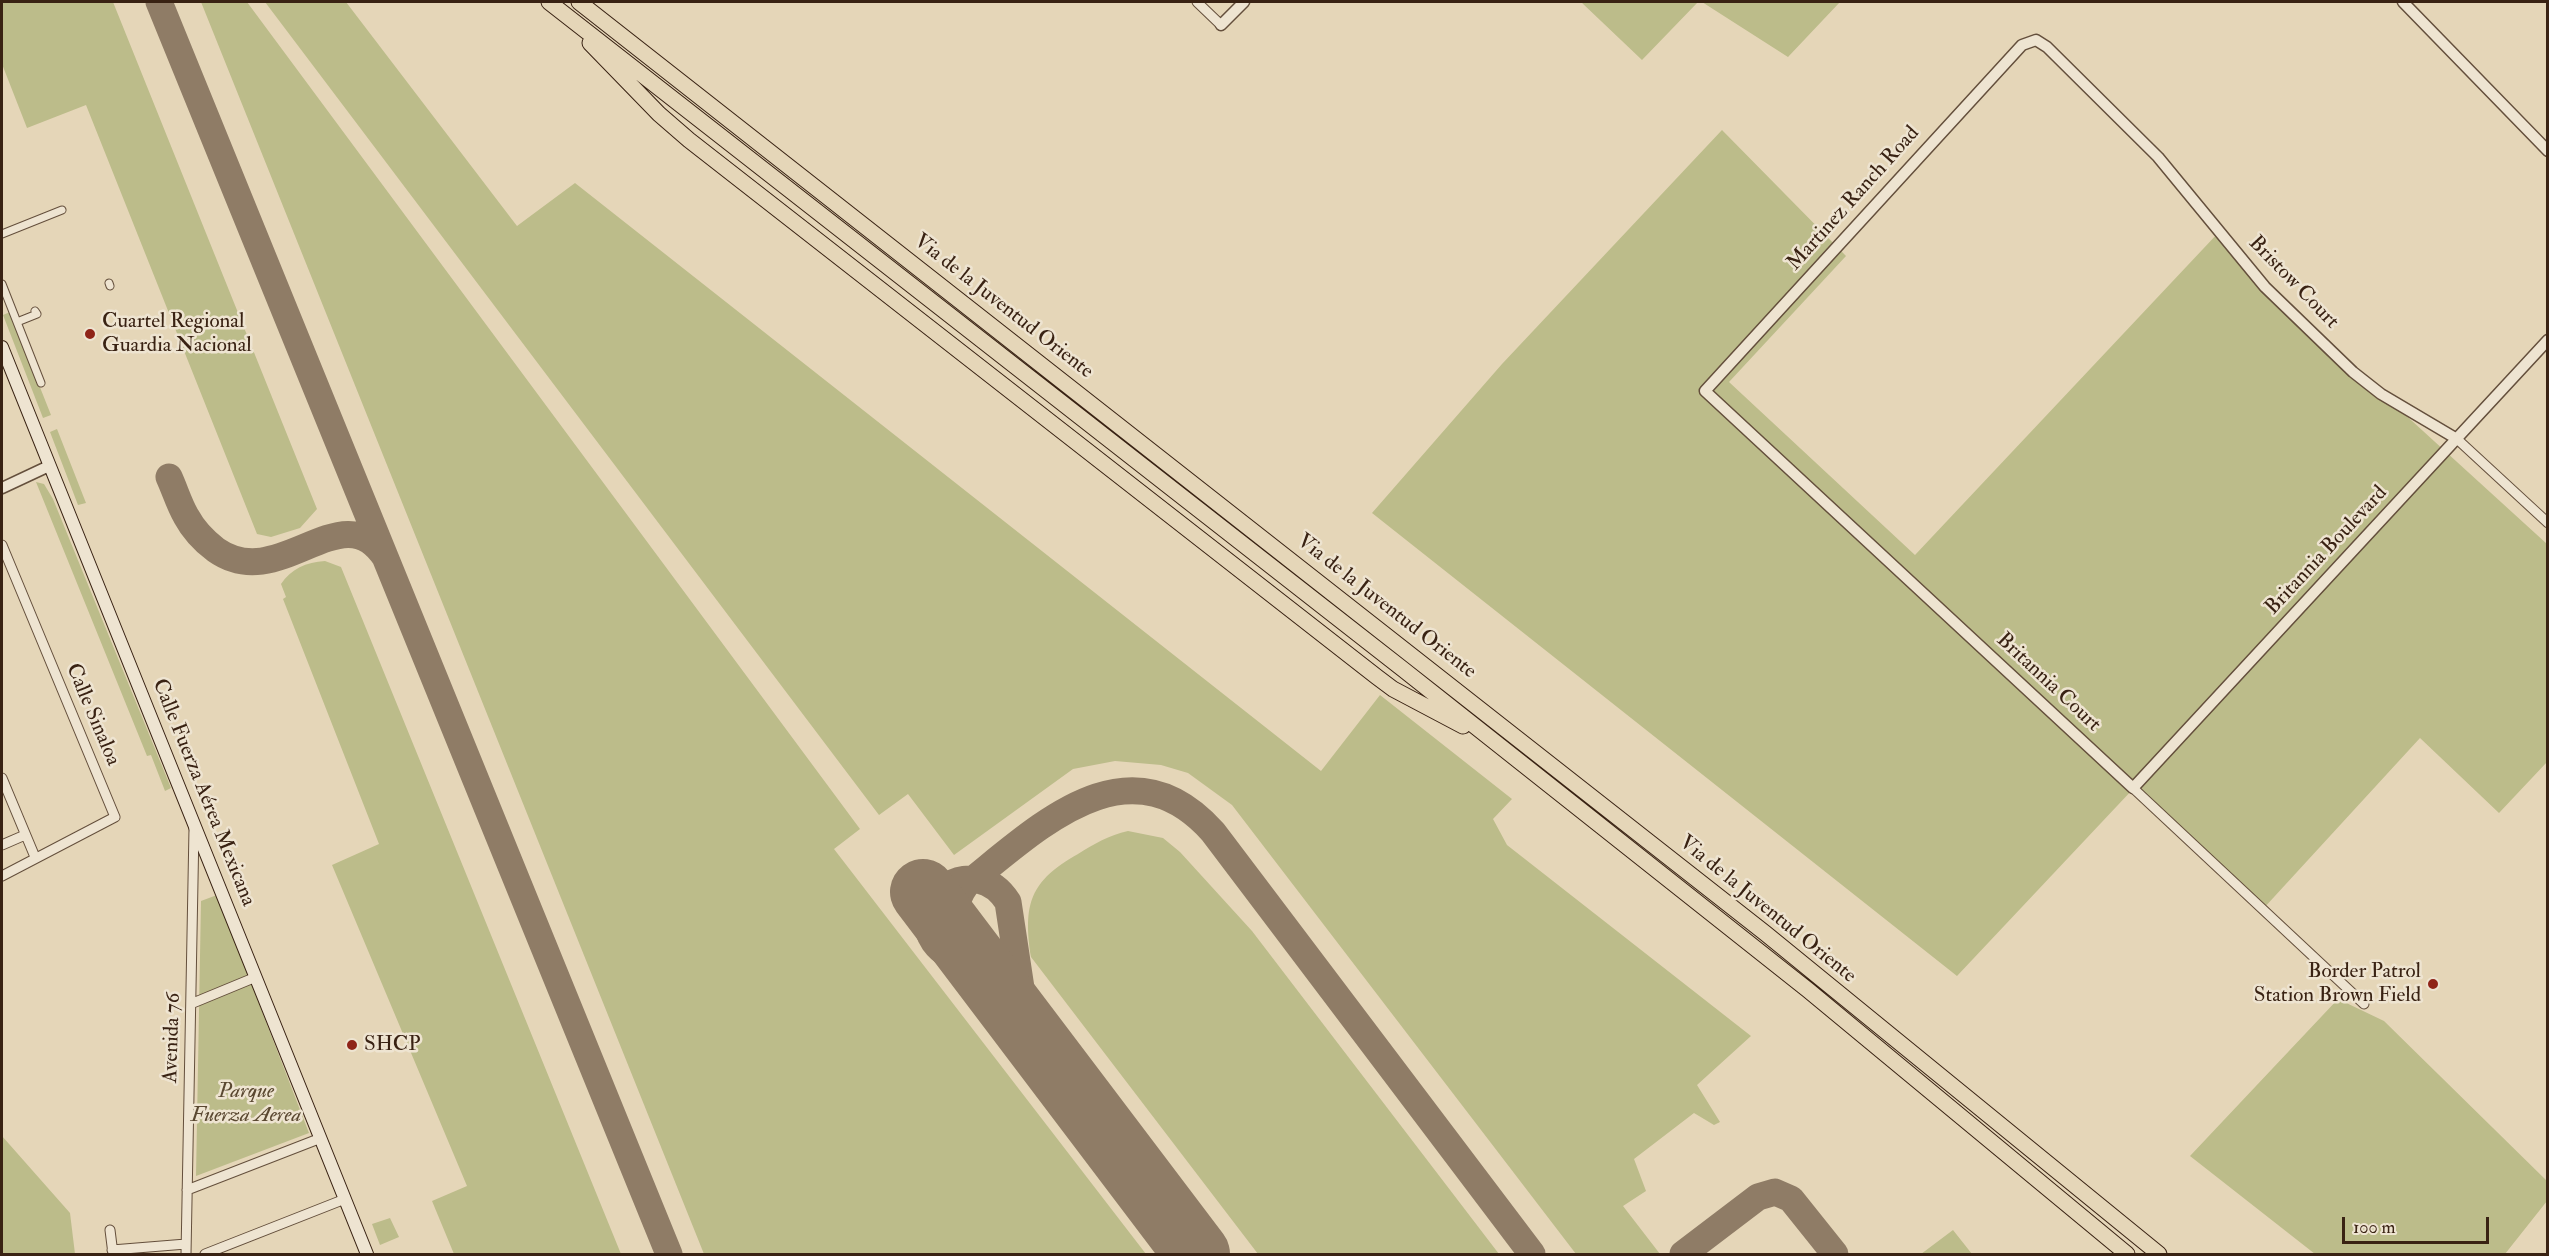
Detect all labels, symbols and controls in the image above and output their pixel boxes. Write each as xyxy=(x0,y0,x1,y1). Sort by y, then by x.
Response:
street label: Martinez Ranch Road xyxy=(1783,122,1925,276)
street label: Via de la Juventud Oriente xyxy=(908,229,1098,385)
street label: Bristow Court xyxy=(2242,231,2344,335)
place label: Cuartel Regional Guardia Nacional xyxy=(102,309,252,359)
marker: Cuartel Regional Guardia Nacional xyxy=(83,327,97,341)
street label: Britannia Boulevard xyxy=(2261,481,2393,621)
street label: Via de la Juventud Oriente xyxy=(1291,529,1481,685)
street label: Britannia Court xyxy=(1991,628,2105,738)
street label: Calle Sinaloa xyxy=(59,660,125,770)
street label: Calle Fuerza Aérea Mexicana xyxy=(146,676,260,910)
street label: Via de la Juventud Oriente xyxy=(1673,831,1861,989)
place label: Border Patrol Station Brown Field xyxy=(2254,959,2421,1009)
marker: Border Patrol Station Brown Field xyxy=(2426,977,2440,991)
street label: Avenida 76 xyxy=(159,992,187,1084)
place label: SHCP xyxy=(364,1032,420,1058)
marker: SHCP xyxy=(345,1038,359,1052)
park label: Parque Fuerza Aerea xyxy=(191,1079,301,1129)
scale bar xyxy=(2345,1205,2492,1243)
text: 100 m xyxy=(2353,1216,2396,1239)

